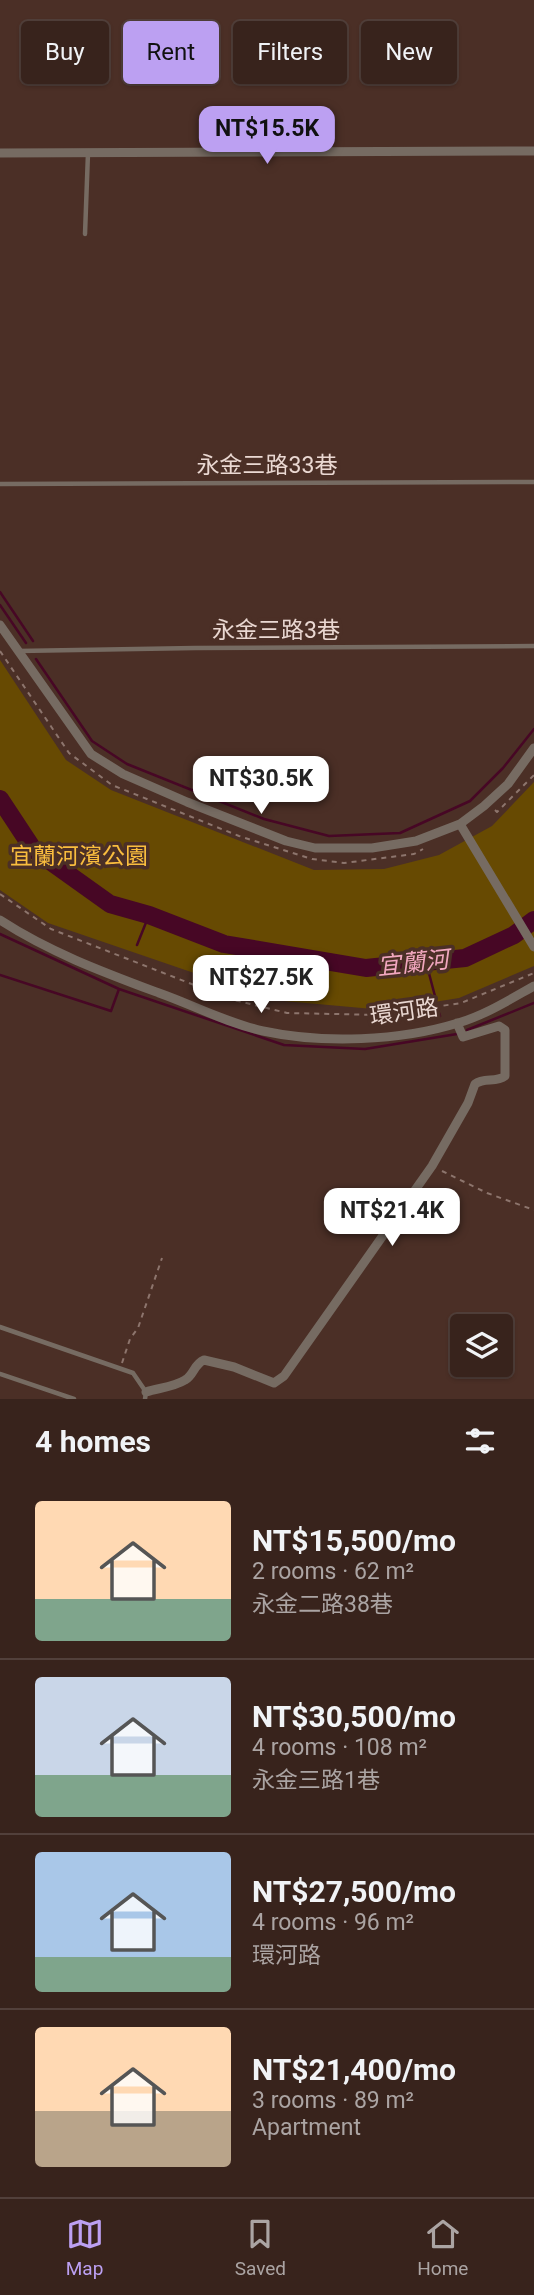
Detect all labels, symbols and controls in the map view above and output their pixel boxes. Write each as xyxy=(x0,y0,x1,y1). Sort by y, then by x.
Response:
chip: Buy xyxy=(21,21,109,84)
chip: Rent xyxy=(123,21,219,84)
chip: Filters xyxy=(233,21,347,84)
chip: New xyxy=(361,21,457,84)
pin: NT$15.5K xyxy=(195,106,339,166)
text: NT$15.5K xyxy=(215,115,319,142)
street label: 永金三路33巷 xyxy=(197,452,337,479)
street label: 永金三路3巷 xyxy=(212,617,340,644)
pin: NT$30.5K xyxy=(189,756,333,816)
text: NT$30.5K xyxy=(209,765,313,792)
park label: 宜蘭河濱公園 xyxy=(10,843,148,870)
water label: 宜蘭河 xyxy=(376,945,454,981)
pin: NT$27.5K xyxy=(189,956,333,1015)
text: NT$27.5K xyxy=(209,964,313,991)
street label: 環河路 xyxy=(368,994,440,1030)
pin: NT$21.4K xyxy=(320,1188,464,1248)
text: NT$21.4K xyxy=(340,1197,444,1224)
map controls xyxy=(450,1314,513,1377)
button: layers xyxy=(450,1314,513,1377)
icon: filters xyxy=(461,1422,499,1460)
text: 4 homes xyxy=(35,1424,151,1459)
text: NT$15,500/mo xyxy=(252,1523,456,1558)
icon: home xyxy=(91,1529,175,1613)
text: 2 rooms · 62 m² xyxy=(252,1558,414,1585)
text: 永金二路38巷 xyxy=(252,1591,393,1618)
text: NT$30,500/mo xyxy=(252,1699,456,1734)
icon: home xyxy=(91,1705,175,1789)
text: 4 rooms · 108 m² xyxy=(252,1734,427,1761)
text: 永金三路1巷 xyxy=(252,1767,380,1794)
text: NT$27,500/mo xyxy=(252,1874,456,1909)
icon: home xyxy=(91,1880,175,1964)
text: 4 rooms · 96 m² xyxy=(252,1909,414,1936)
text: 環河路 xyxy=(252,1942,321,1969)
text: NT$21,400/mo xyxy=(252,2052,456,2087)
icon: home xyxy=(91,2055,175,2139)
text: 3 rooms · 89 m² xyxy=(252,2087,414,2114)
text: Apartment xyxy=(252,2114,361,2141)
tab: Map xyxy=(66,2215,104,2280)
tab: Saved xyxy=(235,2215,286,2280)
tab: Home xyxy=(417,2215,468,2280)

